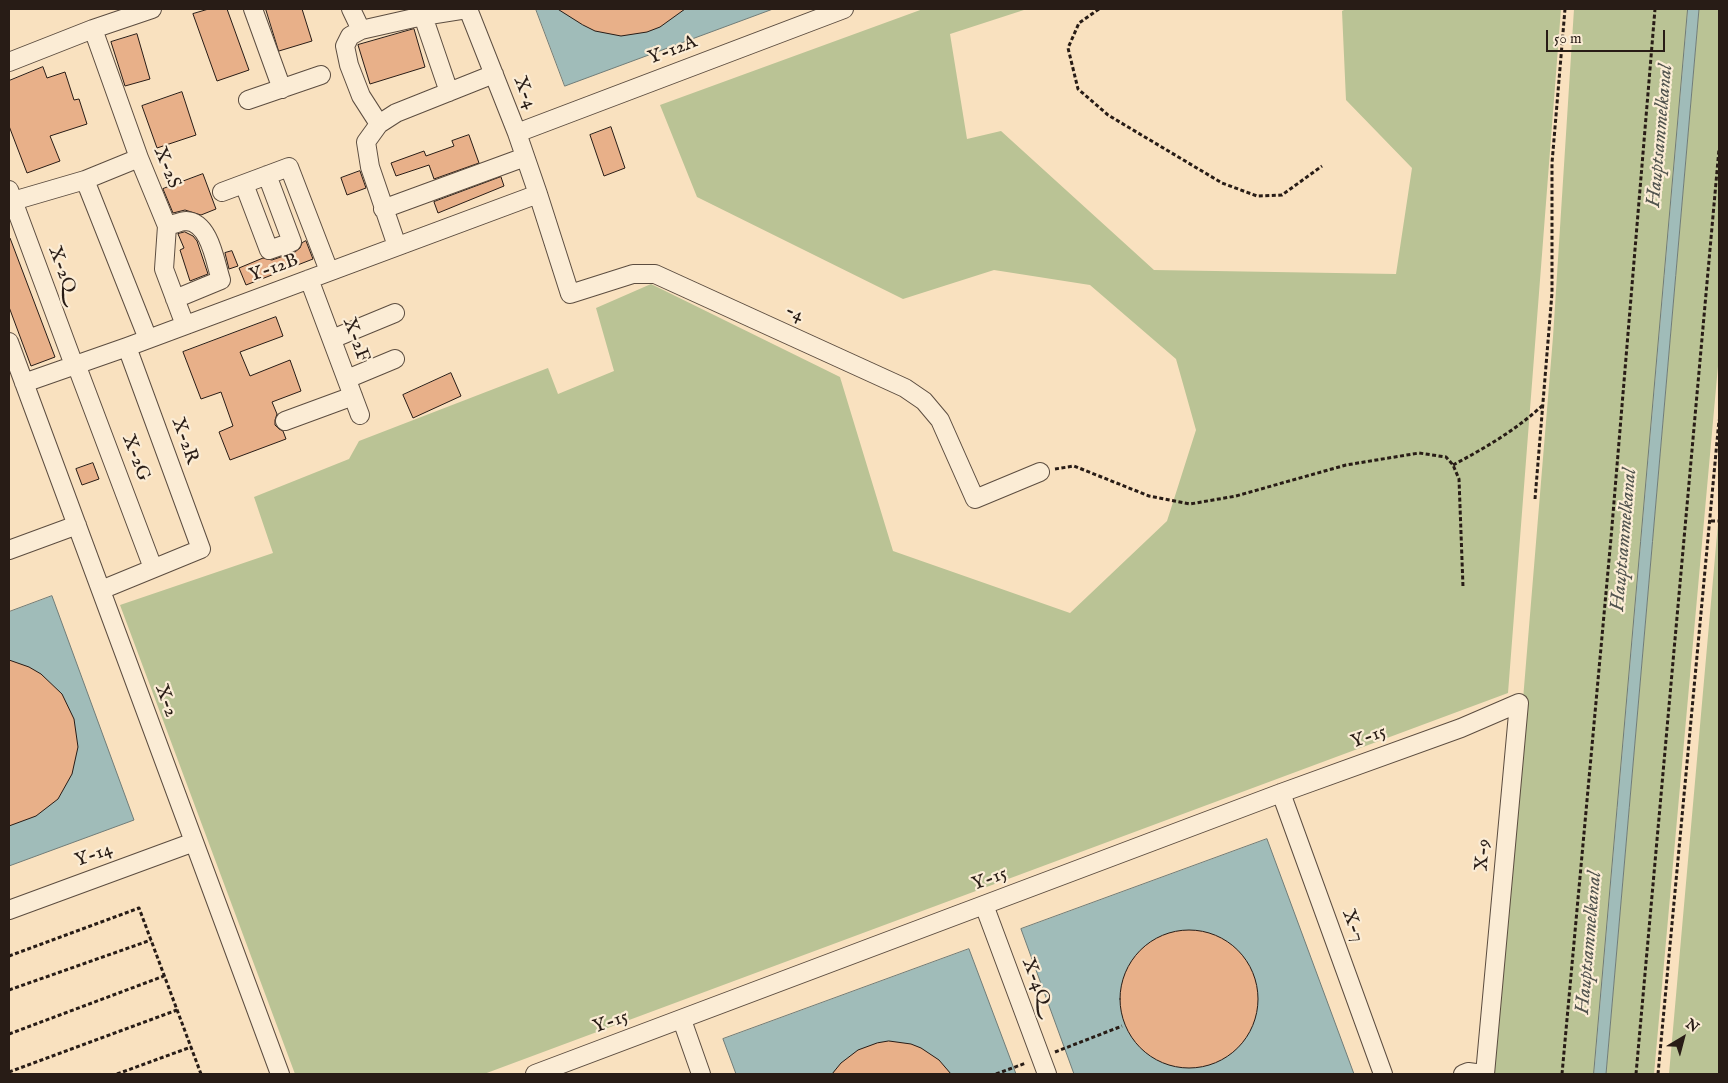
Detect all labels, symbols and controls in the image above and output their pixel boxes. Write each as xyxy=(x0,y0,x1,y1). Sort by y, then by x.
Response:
scale bar xyxy=(1548,20,1667,52)
text: 50 m xyxy=(1554,29,1582,48)
street label: Y-12A xyxy=(645,31,701,71)
water label: Hauptsammelkanal xyxy=(1643,64,1679,208)
street label: X-4 xyxy=(507,73,541,113)
street label: X-2S xyxy=(147,144,185,192)
street label: X-2Q xyxy=(42,243,80,297)
street label: Y-12B xyxy=(246,250,302,288)
street label: -4 xyxy=(781,300,807,328)
street label: X-2F xyxy=(337,315,373,365)
street label: X-2R xyxy=(165,415,203,467)
street label: X-2G xyxy=(116,431,154,485)
water label: Hauptsammelkanal xyxy=(1607,468,1643,612)
street label: X-2 xyxy=(149,682,181,720)
street label: Y-15 xyxy=(1348,721,1390,755)
street label: X-9 xyxy=(1471,838,1497,872)
street label: Y-14 xyxy=(72,839,116,873)
street label: Y-15 xyxy=(969,863,1011,897)
water label: Hauptsammelkanal xyxy=(1572,871,1608,1015)
street label: X-7 xyxy=(1336,907,1368,945)
street label: X-4Q xyxy=(1016,955,1054,1009)
street label: Y-15 xyxy=(590,1006,632,1040)
north arrow xyxy=(1658,1013,1708,1063)
text: N xyxy=(1682,1015,1702,1037)

